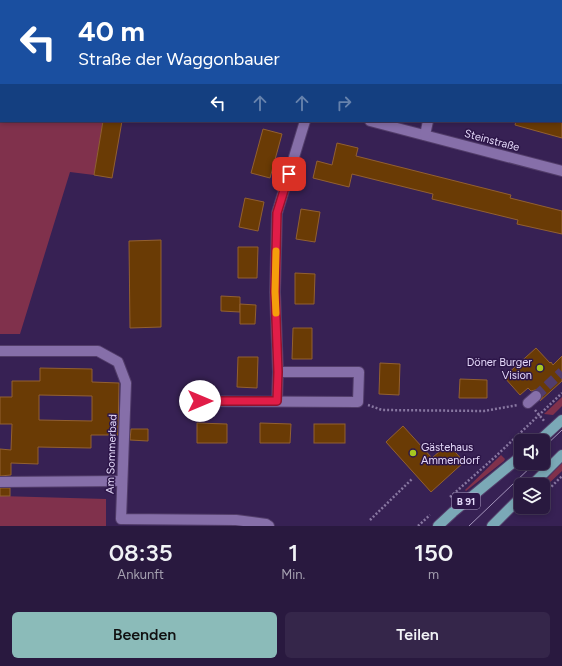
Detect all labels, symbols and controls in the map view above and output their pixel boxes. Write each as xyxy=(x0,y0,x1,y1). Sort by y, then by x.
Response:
text: 40 m xyxy=(78,14,145,48)
icon: left xyxy=(12,16,64,68)
text: Straße der Waggonbauer xyxy=(78,48,279,70)
icon: left xyxy=(207,92,229,114)
icon: ahead xyxy=(249,92,271,114)
icon: ahead xyxy=(291,92,313,114)
icon: right xyxy=(333,92,355,114)
street label: Steinstraße xyxy=(463,127,521,154)
pin xyxy=(272,157,306,191)
icon: arrive xyxy=(278,163,300,185)
place label: Döner Burger Vision xyxy=(467,356,532,382)
marker: Döner Burger Vision xyxy=(535,363,545,373)
position arrow xyxy=(179,380,221,422)
street label: Am Sommerbad xyxy=(104,414,119,494)
map controls xyxy=(514,434,550,514)
button: sound xyxy=(514,434,550,470)
place label: Gästehaus Ammendorf xyxy=(421,441,481,467)
marker: Gästehaus Ammendorf xyxy=(408,448,418,458)
button: layers xyxy=(514,478,550,514)
road number: B 91 xyxy=(452,493,480,509)
text: 08:35 xyxy=(109,538,173,567)
text: 1 xyxy=(288,538,298,567)
text: 150 xyxy=(414,538,453,567)
text: Ankunft xyxy=(117,567,164,582)
text: Min. xyxy=(281,567,305,582)
text: m xyxy=(428,567,439,582)
button: Beenden xyxy=(12,612,277,658)
button: Teilen xyxy=(285,612,550,658)

